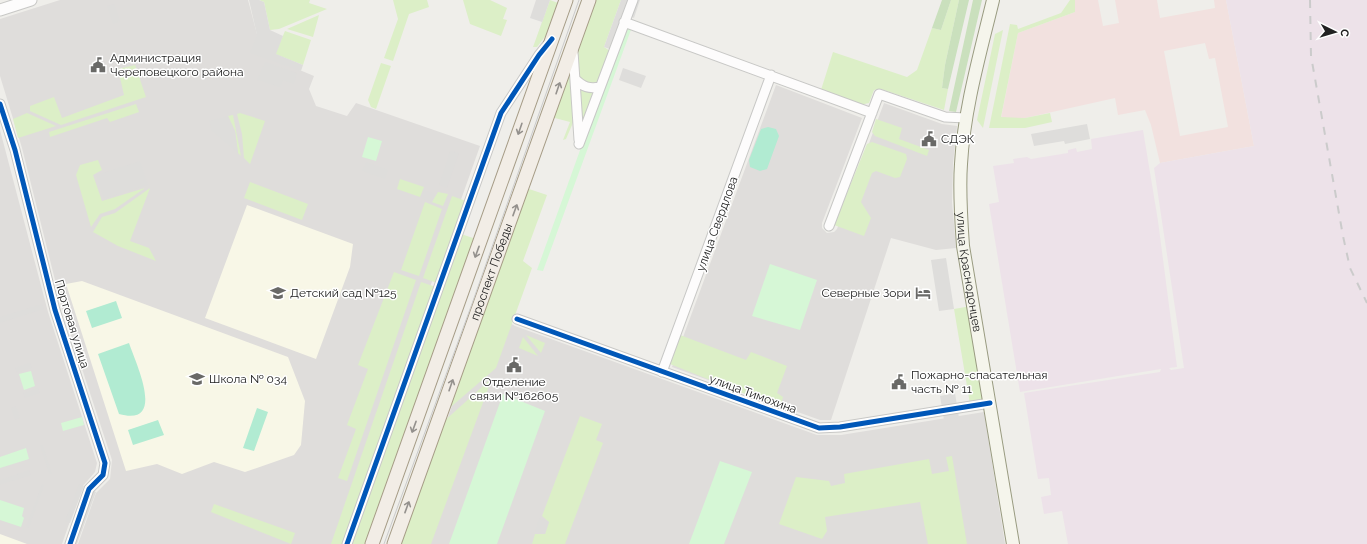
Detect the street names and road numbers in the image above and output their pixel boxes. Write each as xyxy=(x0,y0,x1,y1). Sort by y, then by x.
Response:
street label: улица Свердлова xyxy=(693,175,741,273)
street label: улица Краснодонцев xyxy=(954,212,984,333)
street label: проспект Победы xyxy=(468,222,515,322)
street label: Портовая улица xyxy=(52,278,92,370)
street label: улица Тимохина xyxy=(707,372,799,416)

